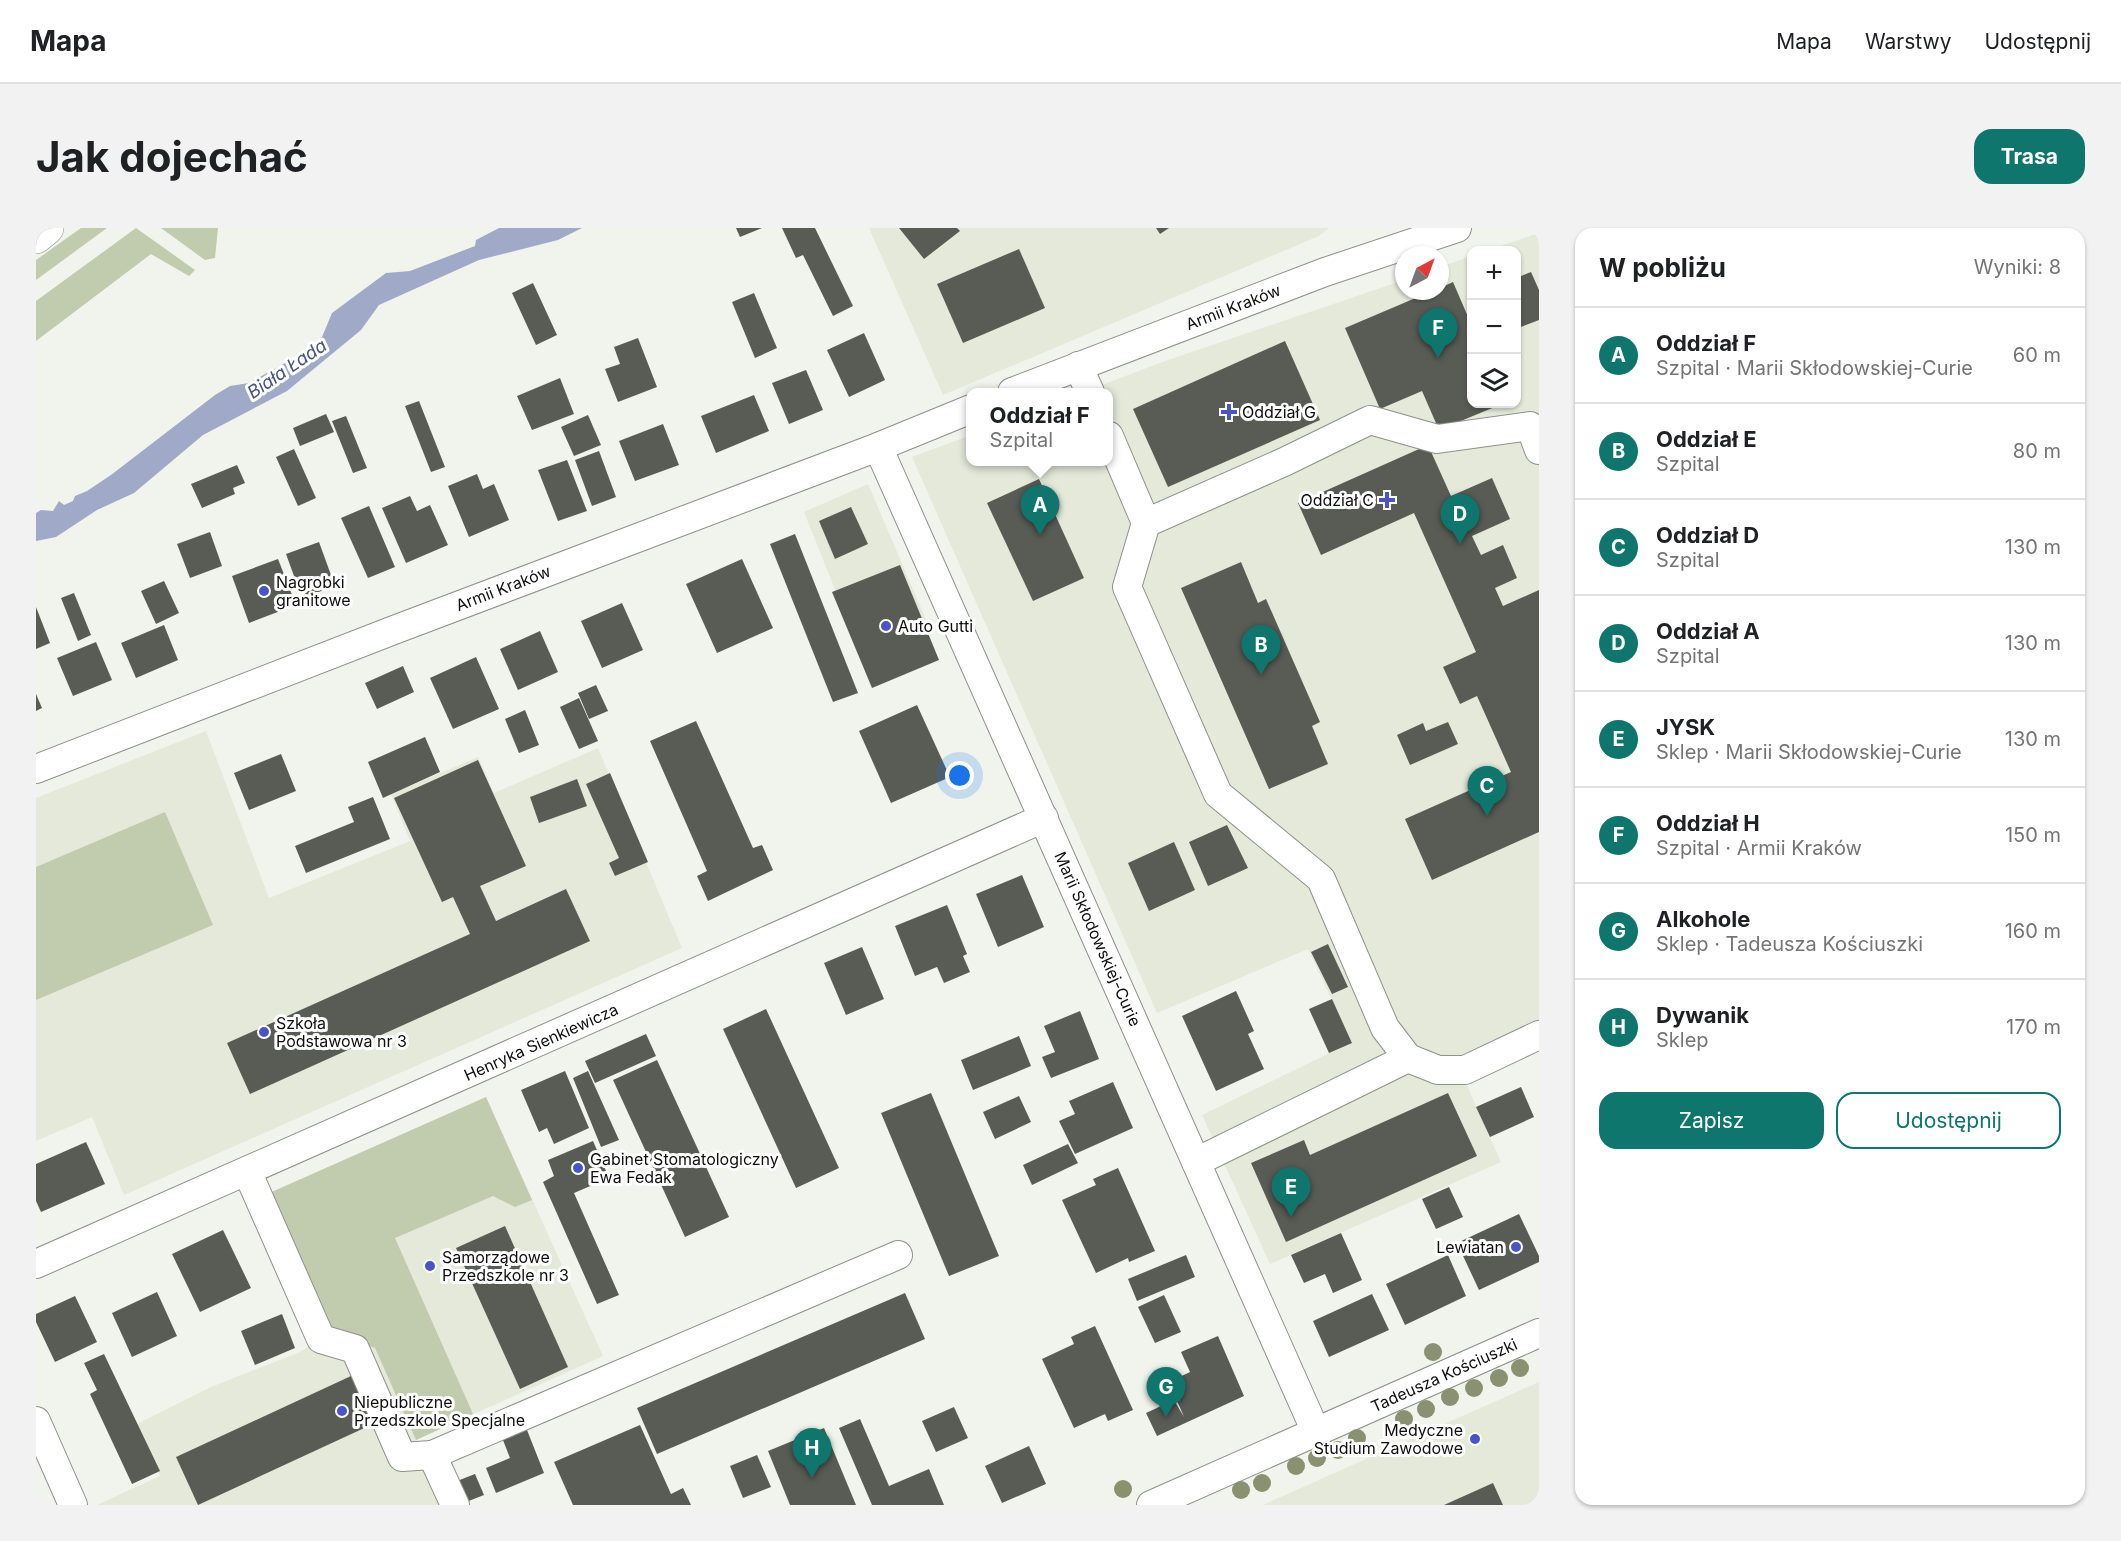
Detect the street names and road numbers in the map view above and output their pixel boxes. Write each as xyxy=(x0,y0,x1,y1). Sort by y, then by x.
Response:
street label: Armii Kraków xyxy=(1183,280,1283,334)
street label: Armii Kraków xyxy=(453,561,553,615)
street label: Marii Skłodowskiej-Curie xyxy=(1050,849,1146,1029)
street label: Henryka Sienkiewicza xyxy=(461,999,621,1085)
street label: Tadeusza Kościuszki xyxy=(1368,1334,1520,1416)

